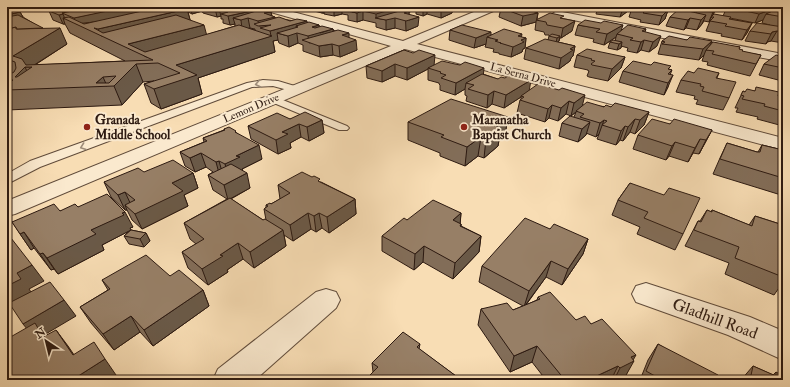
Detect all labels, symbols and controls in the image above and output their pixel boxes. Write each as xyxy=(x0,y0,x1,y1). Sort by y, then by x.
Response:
street label: La Serna Drive xyxy=(489,60,558,90)
one-way arrow xyxy=(255,79,261,88)
street label: Lemon Drive xyxy=(221,90,281,126)
place label: Granada Middle School xyxy=(94,112,171,143)
place label: Maranatha Baptist Church xyxy=(471,112,552,144)
marker: Granada Middle School xyxy=(82,122,92,132)
marker: Maranatha Baptist Church xyxy=(459,122,469,132)
one-way arrow xyxy=(79,142,86,150)
street label: Gladhill Road xyxy=(669,294,761,344)
north arrow xyxy=(26,321,66,361)
text: N xyxy=(32,324,49,342)

